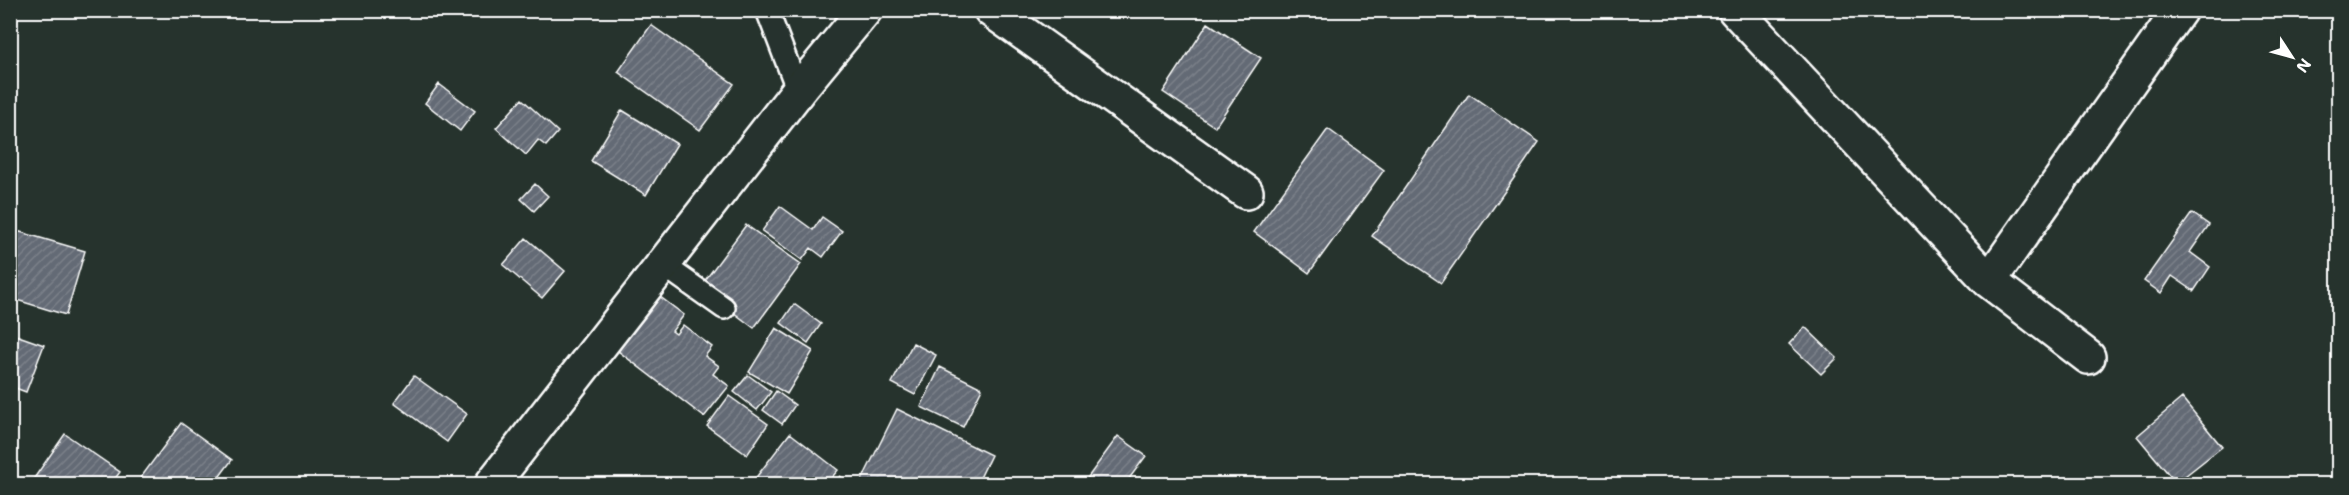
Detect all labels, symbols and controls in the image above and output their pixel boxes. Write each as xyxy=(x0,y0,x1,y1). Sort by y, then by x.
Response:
north arrow xyxy=(2262,27,2322,87)
text: N xyxy=(2292,54,2316,77)

